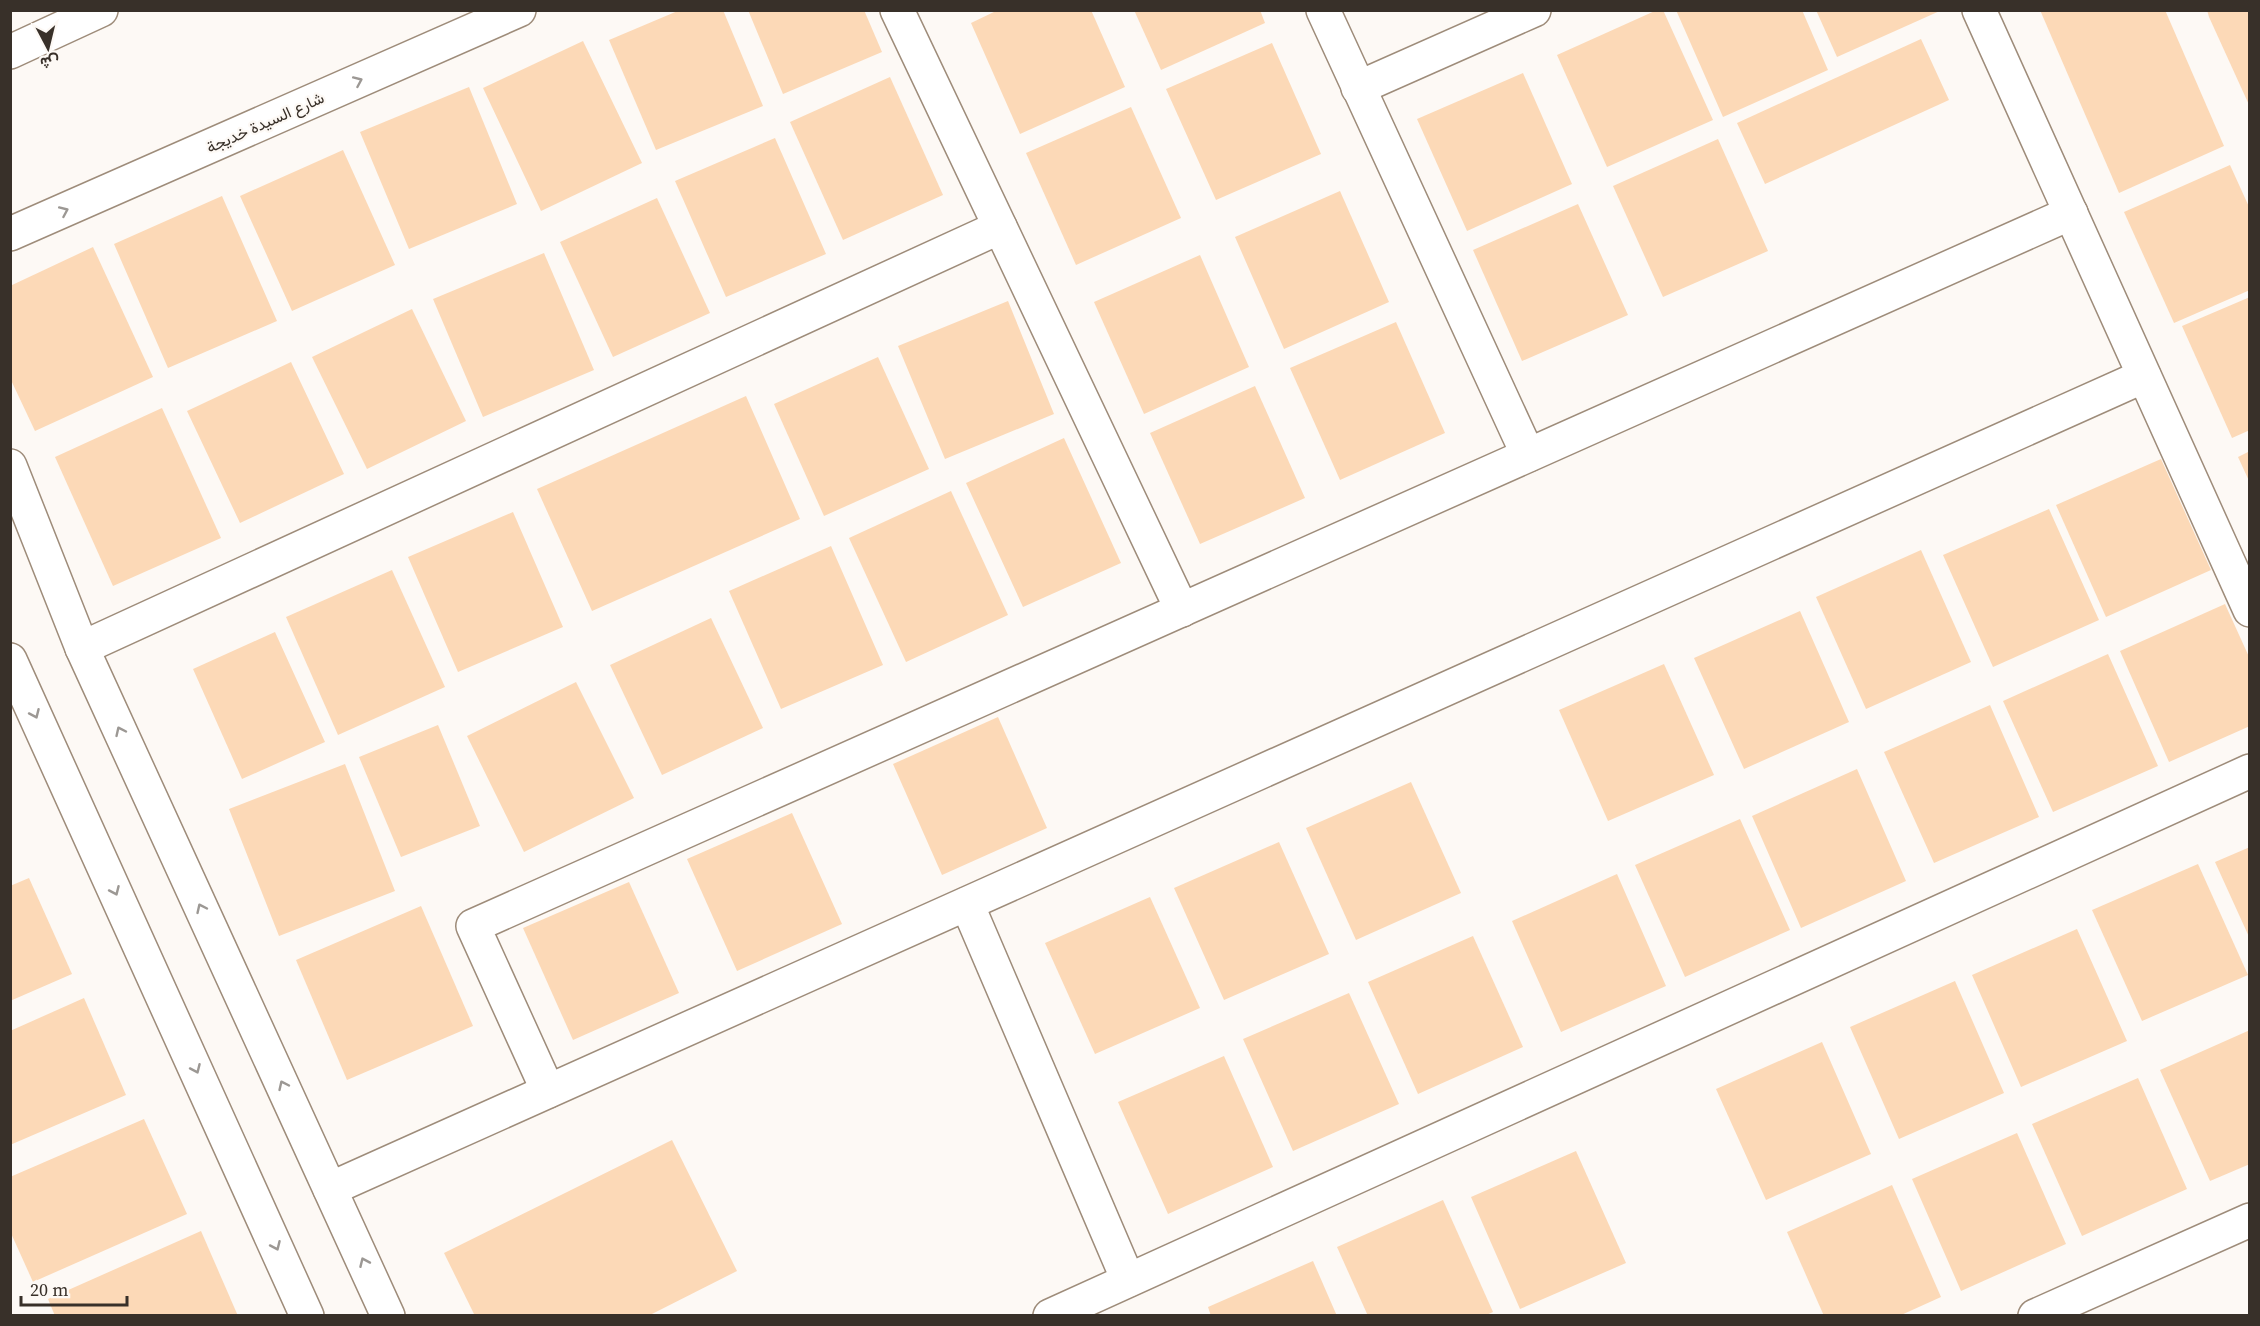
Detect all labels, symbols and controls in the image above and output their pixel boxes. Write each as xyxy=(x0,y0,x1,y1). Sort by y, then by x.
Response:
north arrow xyxy=(18,18,78,78)
text: ش xyxy=(39,51,61,75)
one-way arrow xyxy=(351,76,362,88)
street label: شارع السيدة خديجة xyxy=(203,86,328,159)
one-way arrow xyxy=(58,206,69,218)
one-way arrow xyxy=(27,707,39,718)
one-way arrow xyxy=(115,726,127,737)
one-way arrow xyxy=(108,885,120,896)
one-way arrow xyxy=(197,903,209,914)
one-way arrow xyxy=(188,1062,200,1073)
one-way arrow xyxy=(278,1080,290,1091)
one-way arrow xyxy=(269,1240,281,1251)
one-way arrow xyxy=(359,1258,371,1269)
scale bar xyxy=(21,1269,128,1307)
text: 20 m xyxy=(30,1277,68,1302)

